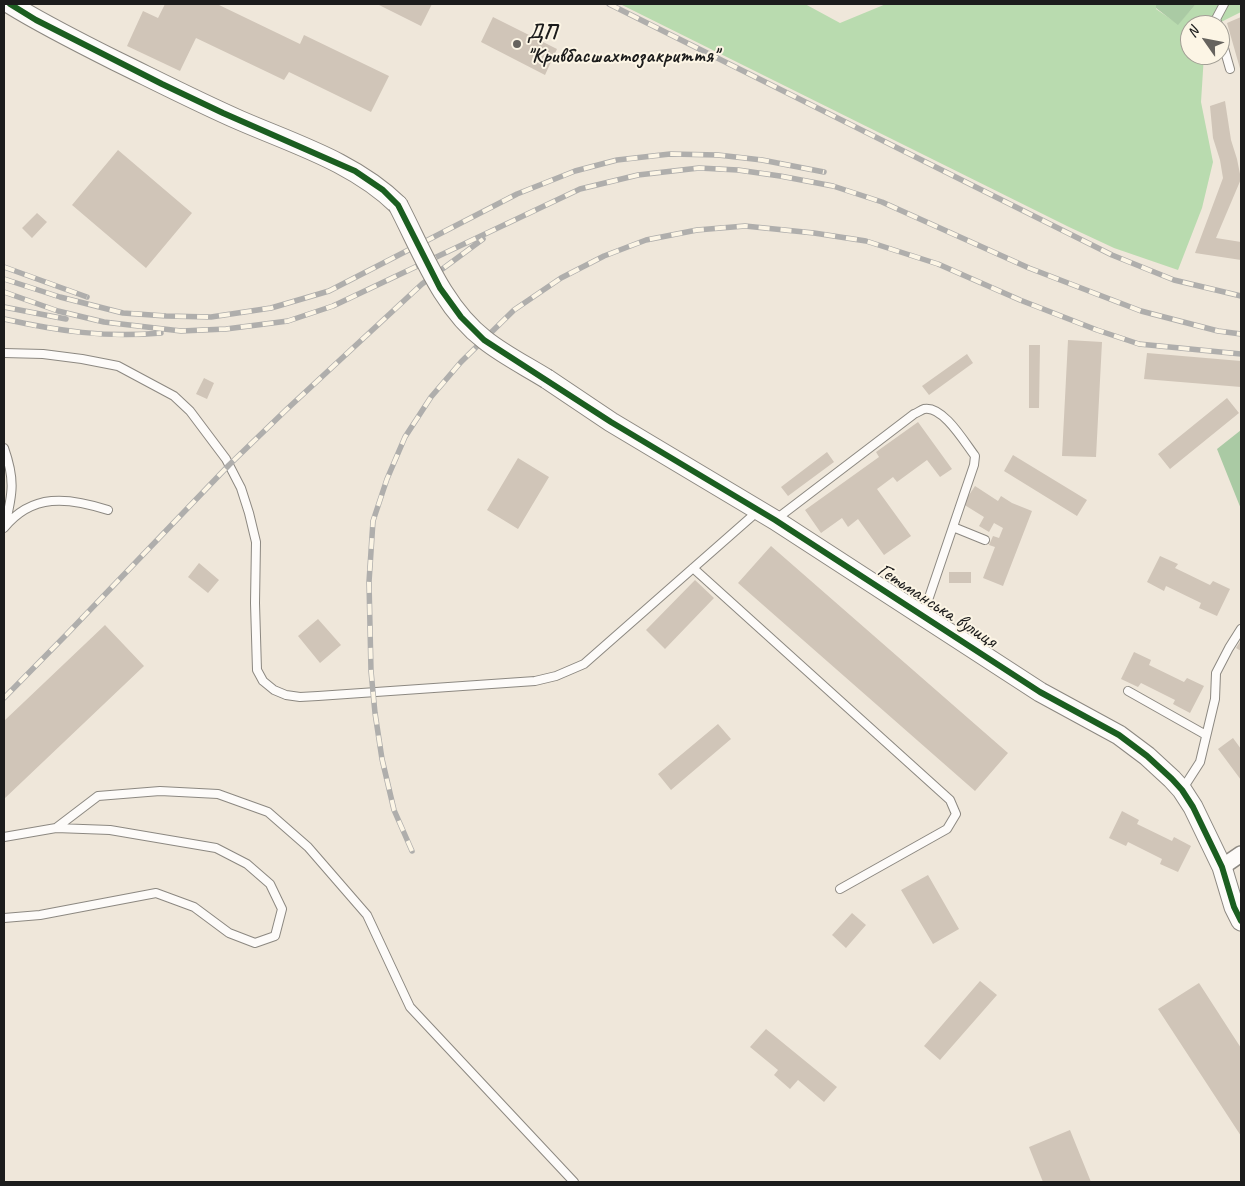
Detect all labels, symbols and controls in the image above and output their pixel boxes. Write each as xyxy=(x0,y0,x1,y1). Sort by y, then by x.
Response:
north arrow xyxy=(1180,15,1230,65)
place label: ДП "Кривбасшахтозакриття" xyxy=(527,19,718,69)
text: N xyxy=(1183,24,1202,40)
marker: ДП "Кривбасшахтозакриття" xyxy=(511,38,523,50)
street label: Гетьманська вулиця xyxy=(872,558,1002,654)

